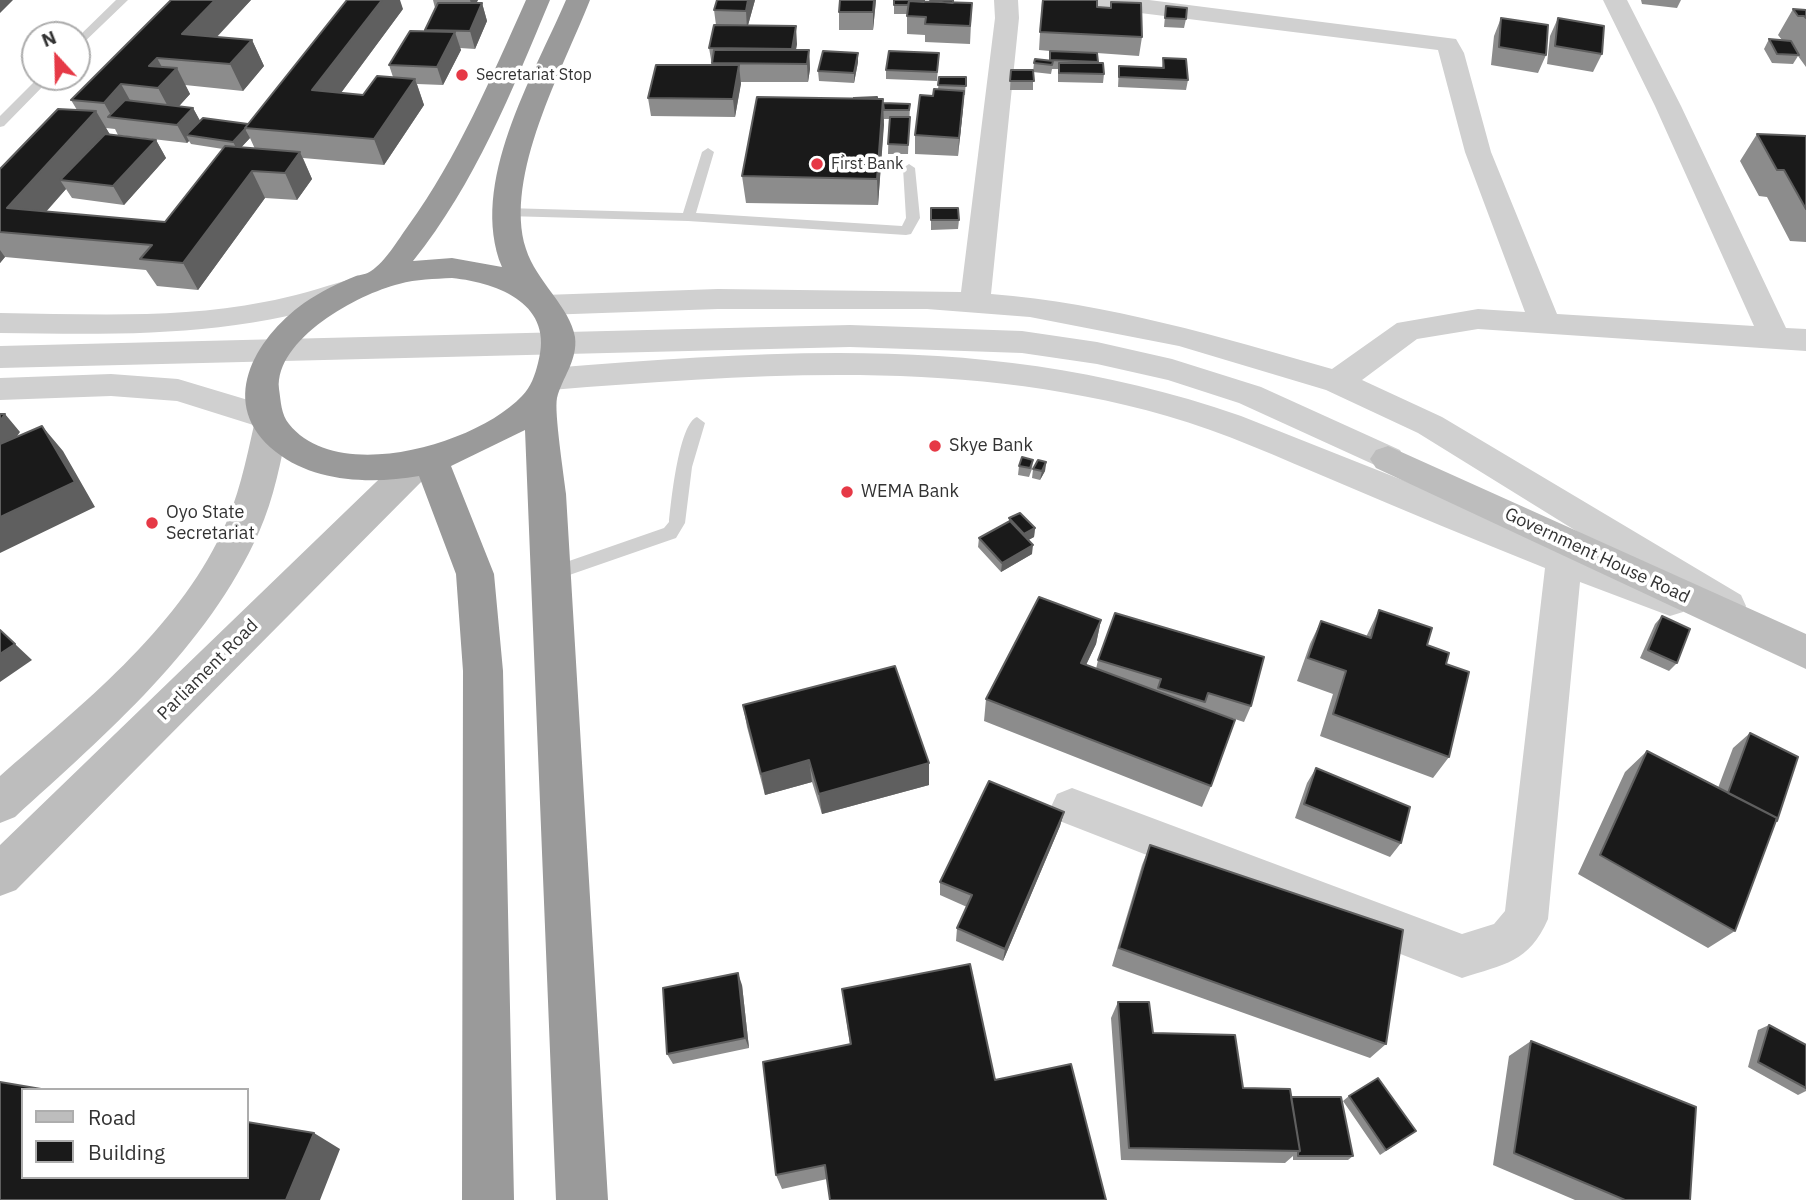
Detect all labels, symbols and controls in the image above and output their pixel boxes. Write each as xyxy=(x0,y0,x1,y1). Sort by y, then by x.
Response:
north arrow xyxy=(21,21,91,91)
text: N xyxy=(38,25,60,52)
place label: Secretariat Stop xyxy=(476,65,592,85)
marker: Secretariat Stop xyxy=(454,67,470,83)
place label: First Bank xyxy=(831,154,903,174)
marker: First Bank xyxy=(809,156,825,172)
place label: Skye Bank xyxy=(949,435,1033,457)
marker: Skye Bank xyxy=(927,438,943,454)
place label: WEMA Bank xyxy=(861,481,959,503)
marker: WEMA Bank xyxy=(839,484,855,500)
place label: Oyo State Secretariat xyxy=(166,502,255,544)
street label: Government House Road xyxy=(1501,504,1693,608)
marker: Oyo State Secretariat xyxy=(144,515,160,531)
street label: Parliament Road xyxy=(153,615,263,725)
legend xyxy=(21,1088,248,1179)
text: Road xyxy=(88,1103,136,1131)
text: Building xyxy=(88,1138,165,1166)

